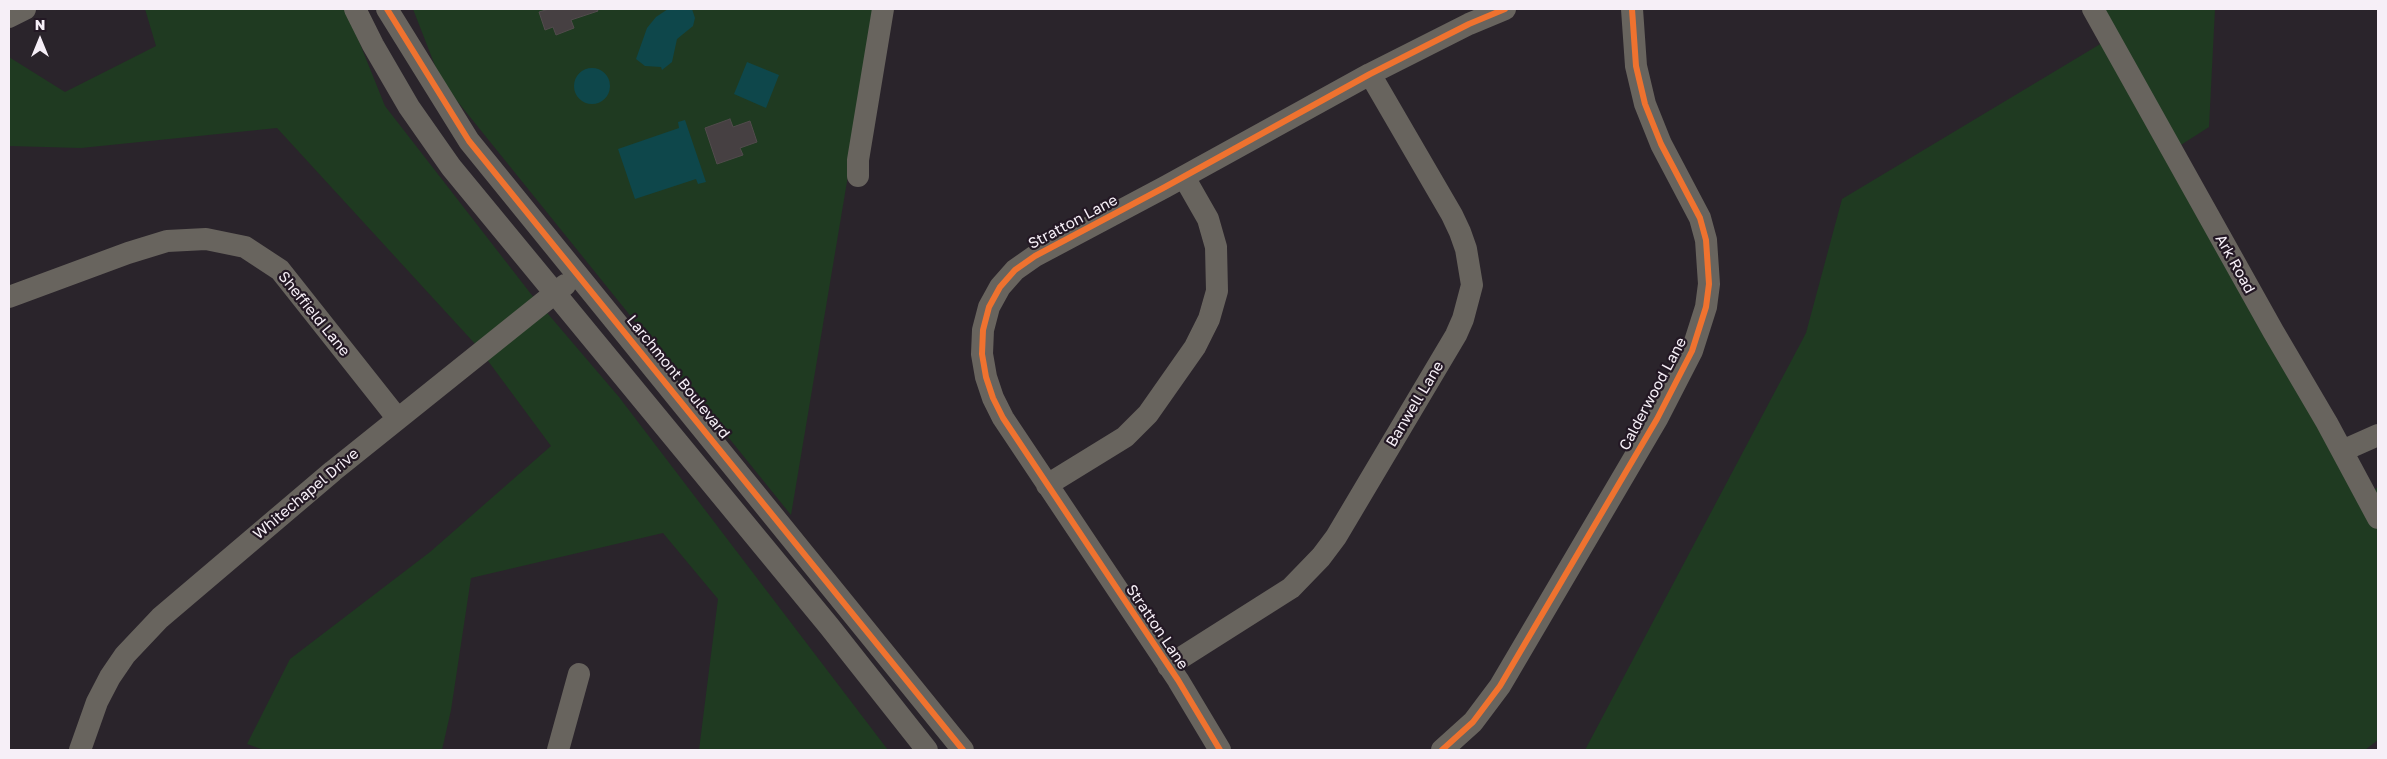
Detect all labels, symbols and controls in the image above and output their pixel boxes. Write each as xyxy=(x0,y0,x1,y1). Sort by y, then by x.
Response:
north arrow xyxy=(15,15,65,65)
text: N xyxy=(35,16,45,33)
street label: Stratton Lane xyxy=(1025,191,1121,253)
street label: Ark Road xyxy=(2211,231,2259,297)
street label: Sheffield Lane xyxy=(274,268,354,360)
street label: Larchmont Boulevard xyxy=(623,312,733,442)
street label: Calderwood Lane xyxy=(1616,334,1690,454)
street label: Banwell Lane xyxy=(1382,358,1448,450)
street label: Whitechapel Drive xyxy=(250,445,362,543)
street label: Stratton Lane xyxy=(1122,581,1192,673)

